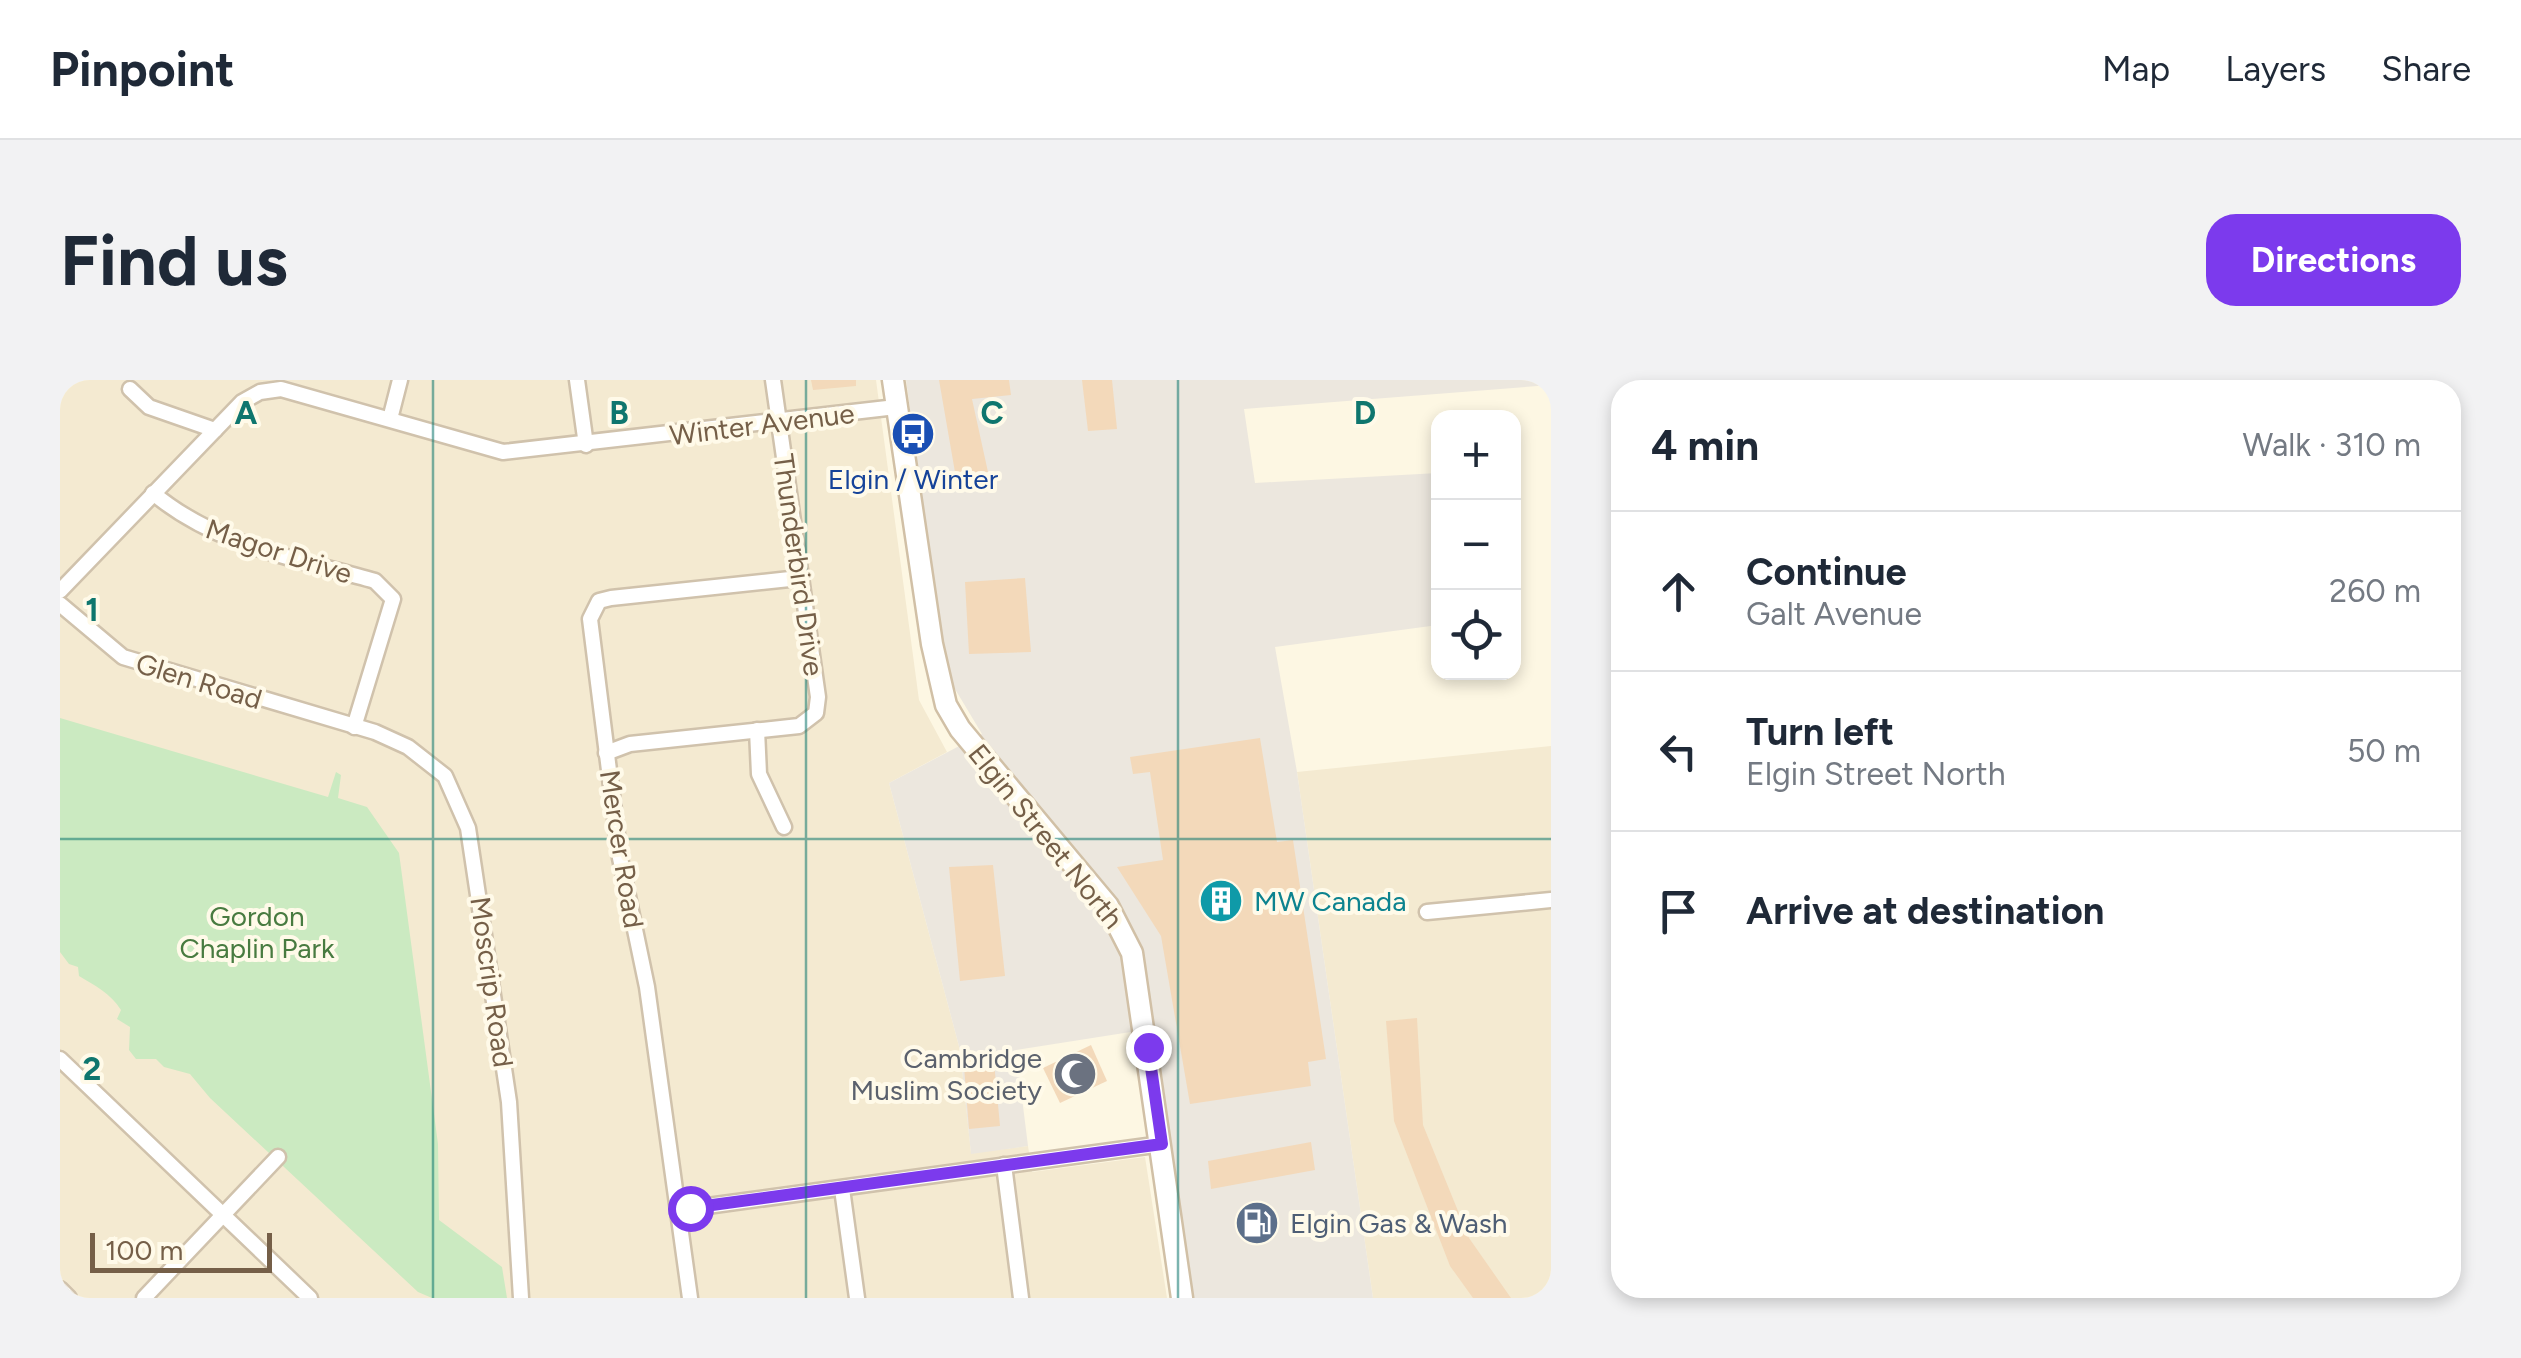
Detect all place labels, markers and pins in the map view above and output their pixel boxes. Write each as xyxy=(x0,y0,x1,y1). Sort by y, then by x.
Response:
bus stop icon: Elgin / Winter xyxy=(890,411,936,457)
place label: Elgin / Winter xyxy=(828,462,999,496)
building icon: MW Canada xyxy=(1198,878,1244,924)
place label: MW Canada xyxy=(1254,884,1407,918)
place label: Cambridge Muslim Society xyxy=(851,1041,1042,1107)
mosque icon: Cambridge Muslim Society xyxy=(1052,1051,1098,1097)
fuel station icon: Elgin Gas & Wash xyxy=(1234,1200,1280,1246)
place label: Elgin Gas & Wash xyxy=(1290,1206,1507,1240)

